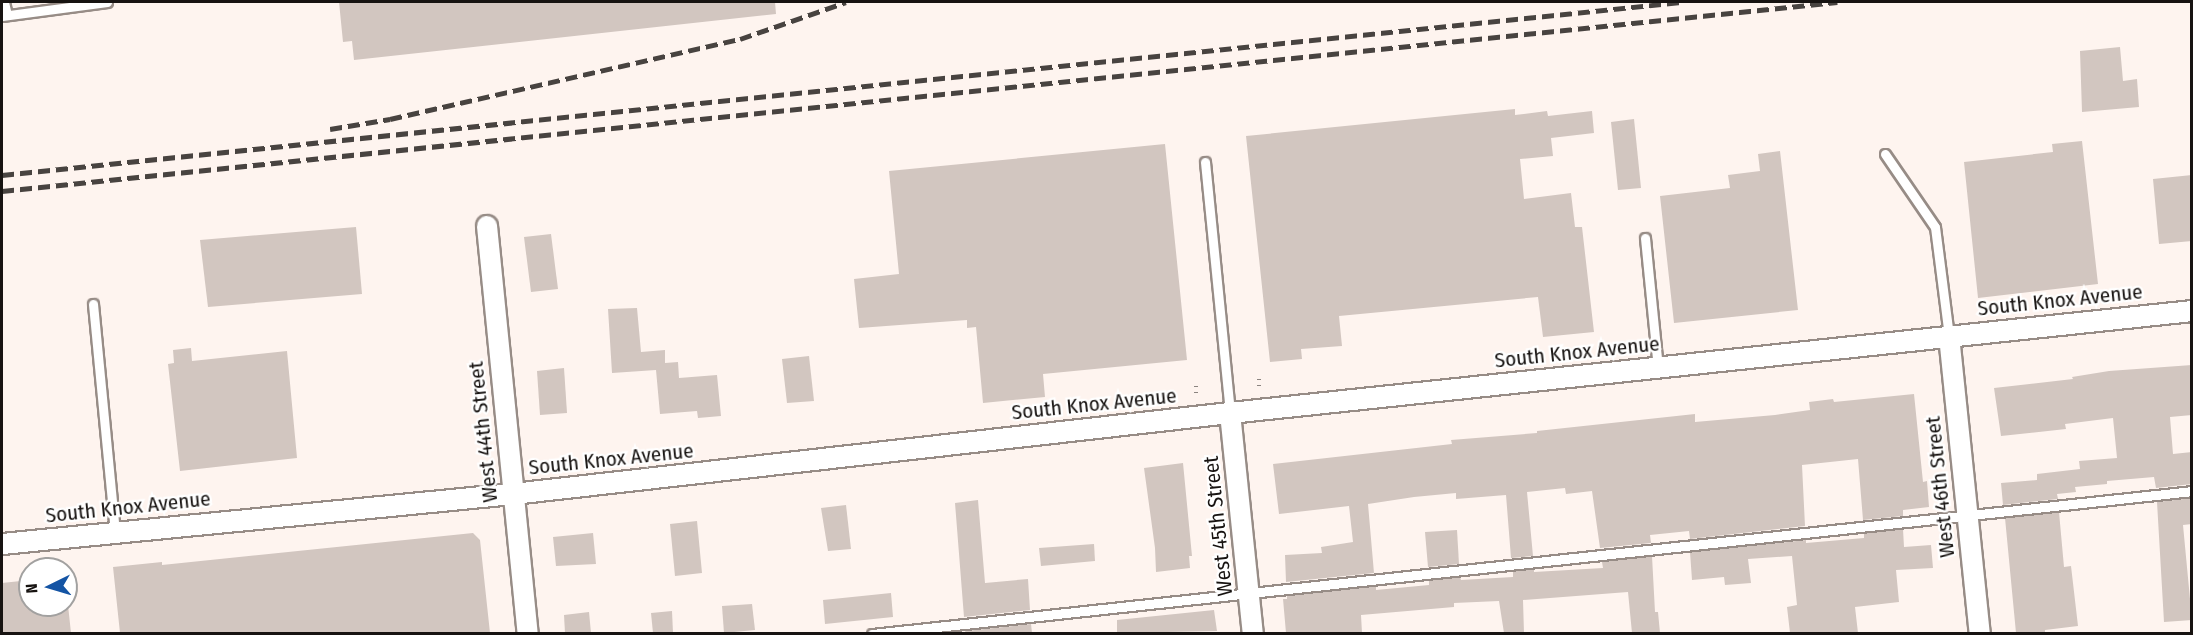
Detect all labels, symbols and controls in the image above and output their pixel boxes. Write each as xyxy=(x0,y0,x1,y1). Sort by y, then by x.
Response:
street label: South Knox Avenue xyxy=(1976,279,2144,321)
street label: South Knox Avenue xyxy=(1493,331,1661,373)
street label: West 44th Street xyxy=(463,360,503,504)
street label: South Knox Avenue xyxy=(1010,383,1178,425)
street label: West 46th Street xyxy=(1920,415,1960,559)
street label: South Knox Avenue xyxy=(527,438,695,480)
street label: West 45th Street xyxy=(1198,455,1238,597)
street label: South Knox Avenue xyxy=(44,486,212,528)
north arrow xyxy=(18,557,78,617)
text: N xyxy=(22,583,41,594)

